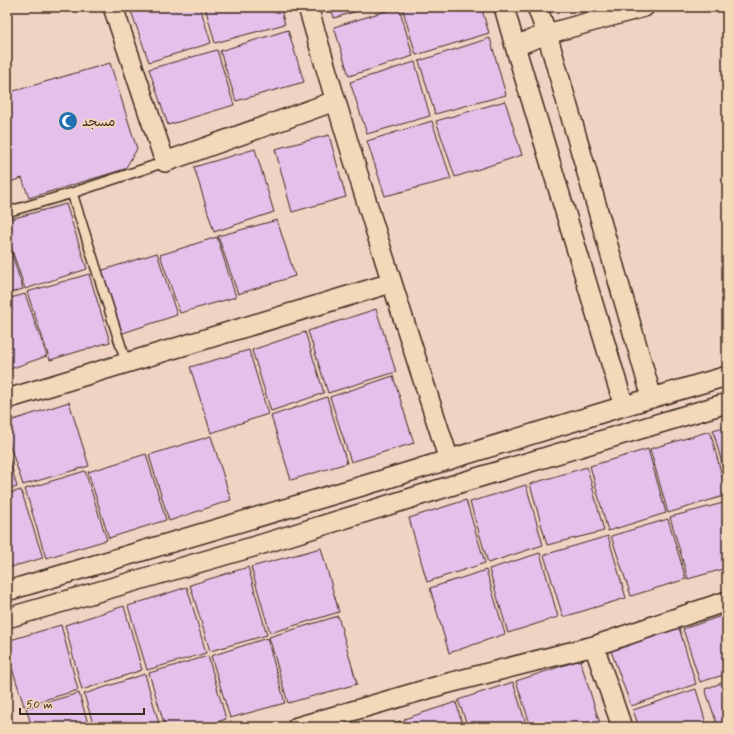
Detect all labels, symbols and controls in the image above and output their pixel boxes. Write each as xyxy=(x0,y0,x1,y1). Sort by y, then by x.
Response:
mosque icon: مسجد xyxy=(57,110,79,132)
place label: مسجد xyxy=(82,114,115,131)
scale bar xyxy=(20,690,144,716)
text: 50 m xyxy=(26,697,53,713)

